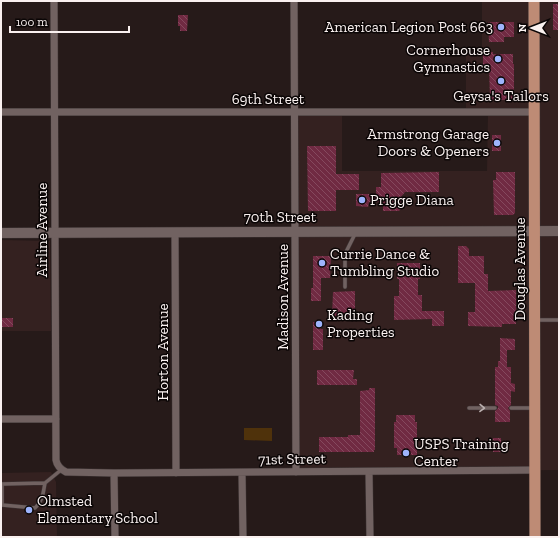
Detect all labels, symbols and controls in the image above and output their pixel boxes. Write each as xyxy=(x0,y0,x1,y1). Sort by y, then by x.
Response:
scale bar xyxy=(10,8,129,34)
north arrow xyxy=(512,8,552,48)
text: 100 m xyxy=(16,15,48,29)
place label: American Legion Post 663 xyxy=(324,18,493,36)
marker: American Legion Post 663 xyxy=(496,22,506,32)
text: N xyxy=(516,23,529,32)
place label: Cornerhouse Gymnastics xyxy=(406,41,490,76)
marker: Cornerhouse Gymnastics xyxy=(493,54,503,64)
marker: Geysa's Tailors xyxy=(496,76,506,86)
place label: Geysa's Tailors xyxy=(453,87,549,105)
street label: 69th Street xyxy=(232,90,305,108)
place label: Armstrong Garage Doors & Openers xyxy=(367,125,489,160)
marker: Armstrong Garage Doors & Openers xyxy=(492,138,502,148)
street label: Airline Avenue xyxy=(33,183,51,277)
place label: Prigge Diana xyxy=(370,191,454,209)
marker: Prigge Diana xyxy=(357,195,367,205)
street label: 70th Street xyxy=(244,208,317,226)
street label: Douglas Avenue xyxy=(511,217,529,321)
street label: Madison Avenue xyxy=(274,244,292,350)
place label: Currie Dance & Tumbling Studio xyxy=(330,245,439,280)
marker: Currie Dance & Tumbling Studio xyxy=(317,258,327,268)
street label: Horton Avenue xyxy=(154,303,172,401)
place label: Kading Properties xyxy=(327,306,395,341)
marker: Kading Properties xyxy=(314,319,324,329)
one-way arrow xyxy=(479,404,485,412)
place label: USPS Training Center xyxy=(414,435,509,470)
marker: USPS Training Center xyxy=(401,448,411,458)
street label: 71st Street xyxy=(258,449,327,469)
place label: Olmsted Elementary School xyxy=(37,492,158,527)
marker: Olmsted Elementary School xyxy=(24,505,34,515)

